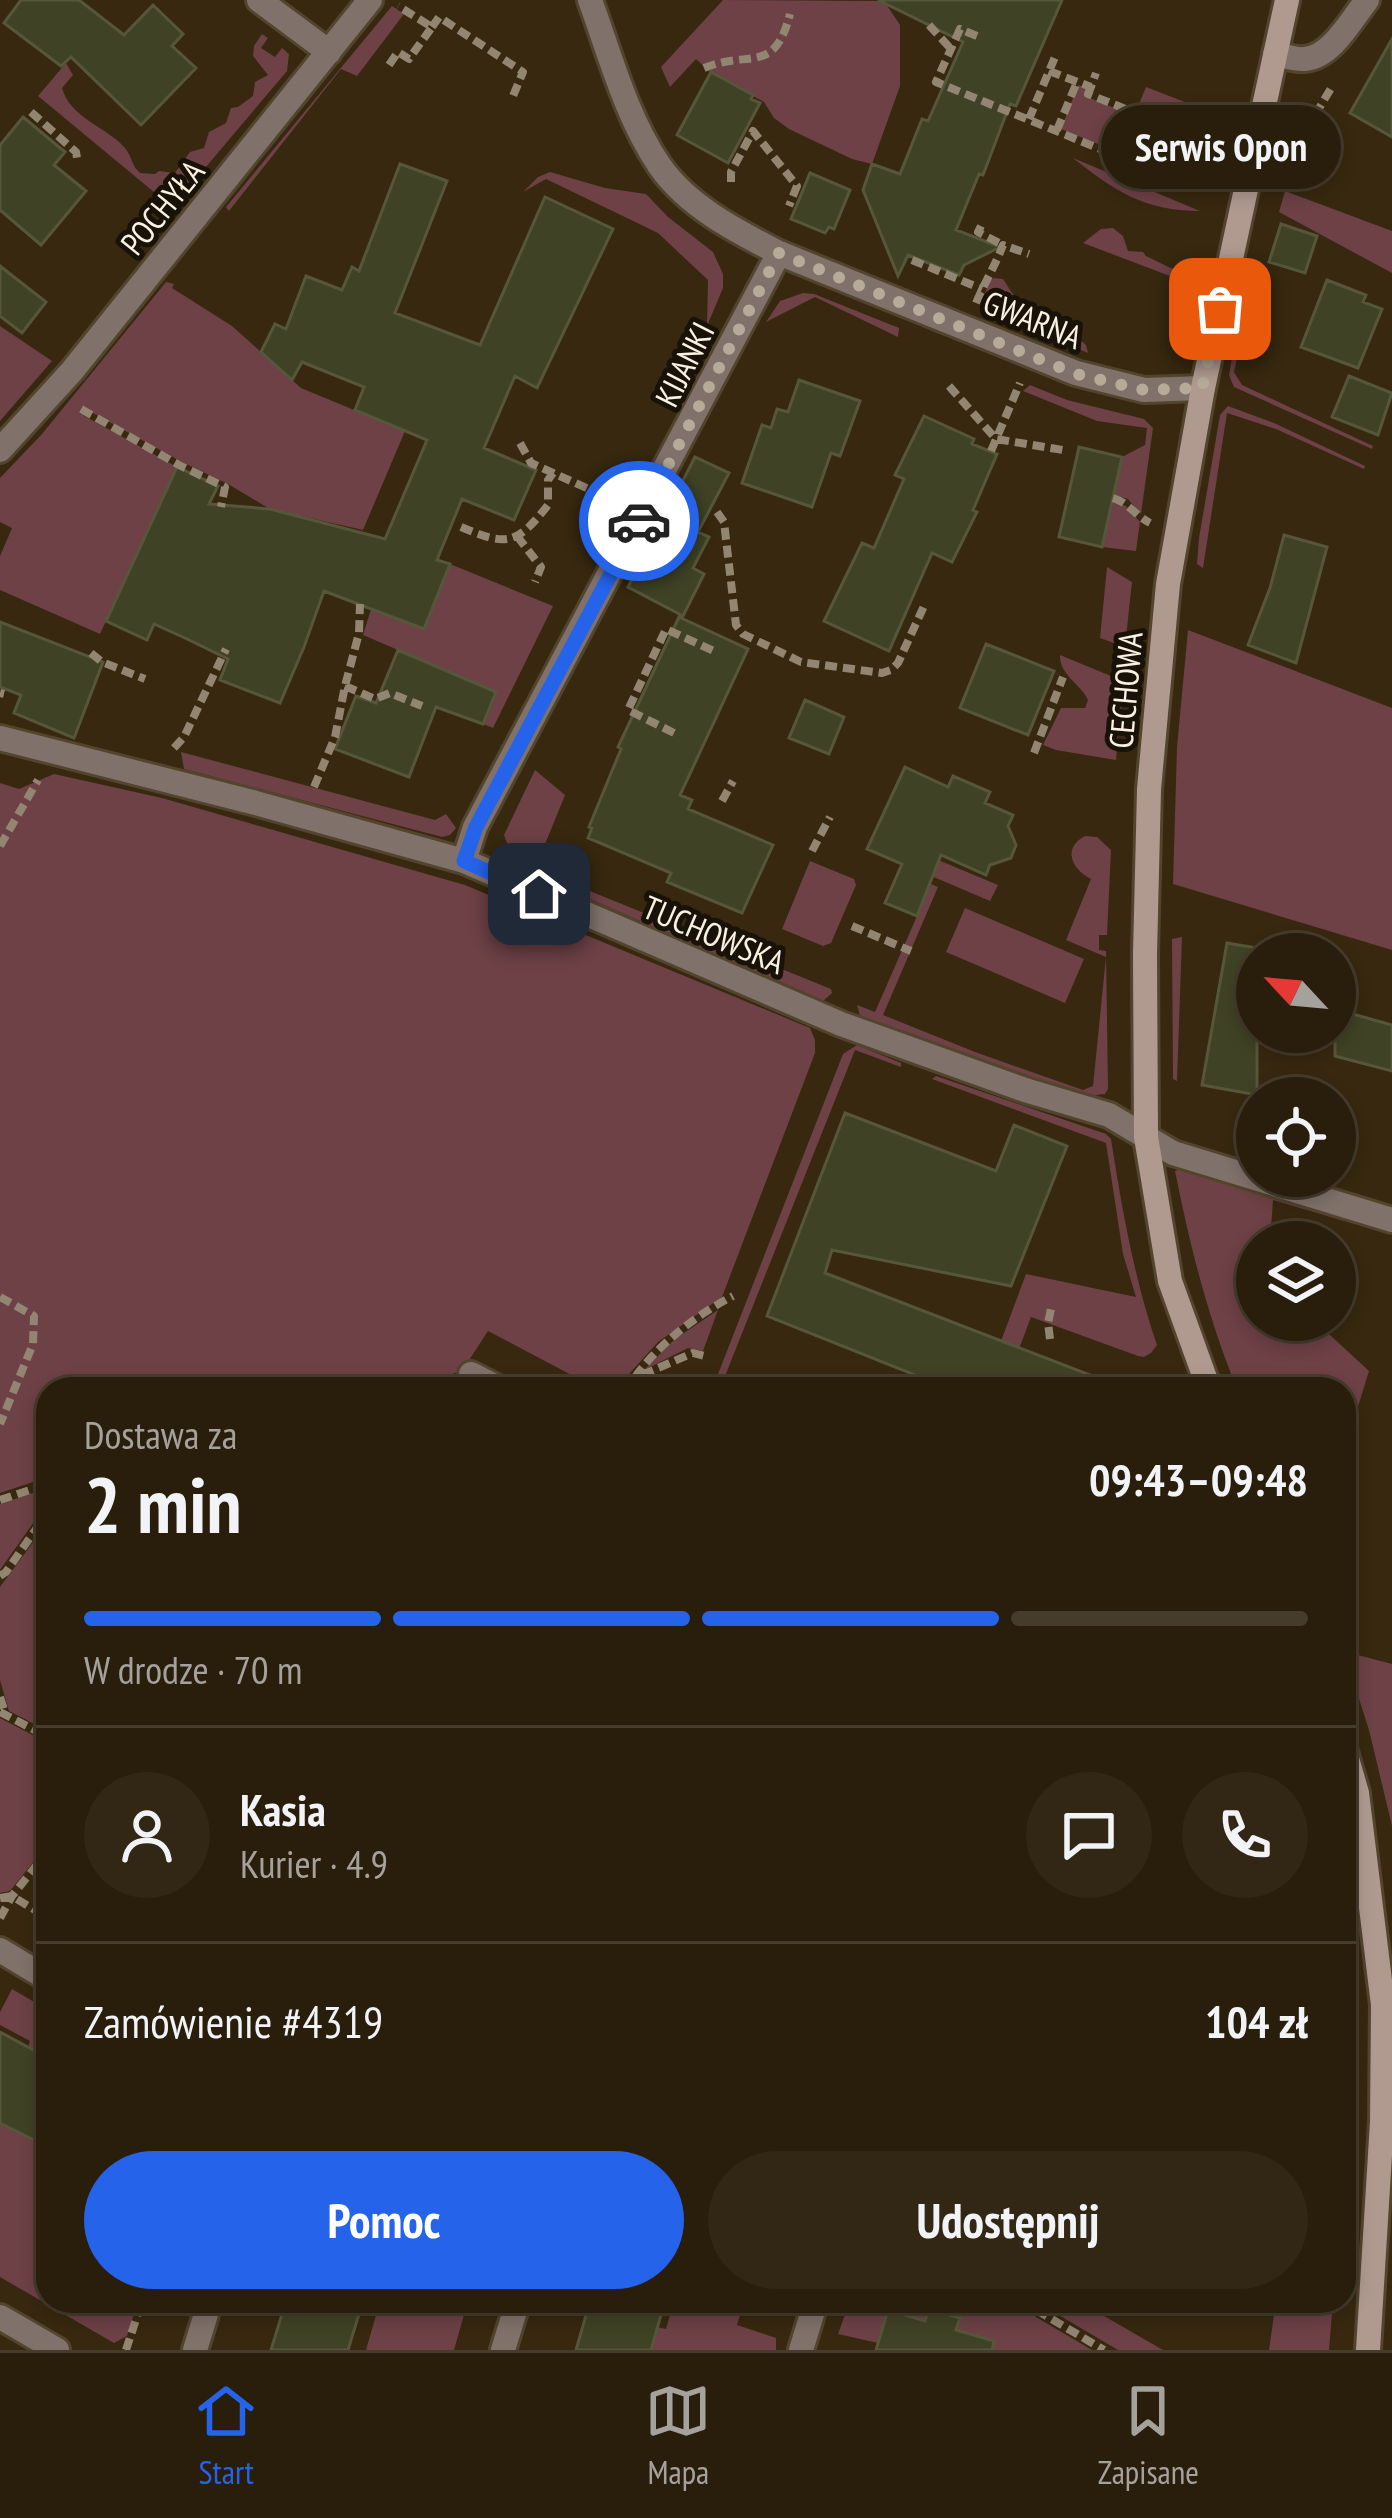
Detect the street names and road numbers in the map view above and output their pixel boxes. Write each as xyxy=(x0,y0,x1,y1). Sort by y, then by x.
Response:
street label: POCHYŁA xyxy=(111,150,214,263)
street label: GWARNA xyxy=(977,280,1089,358)
street label: KIJANKI xyxy=(645,314,723,414)
street label: CECHOWA xyxy=(1099,630,1152,750)
street label: TUCHOWSKA xyxy=(637,885,792,983)

